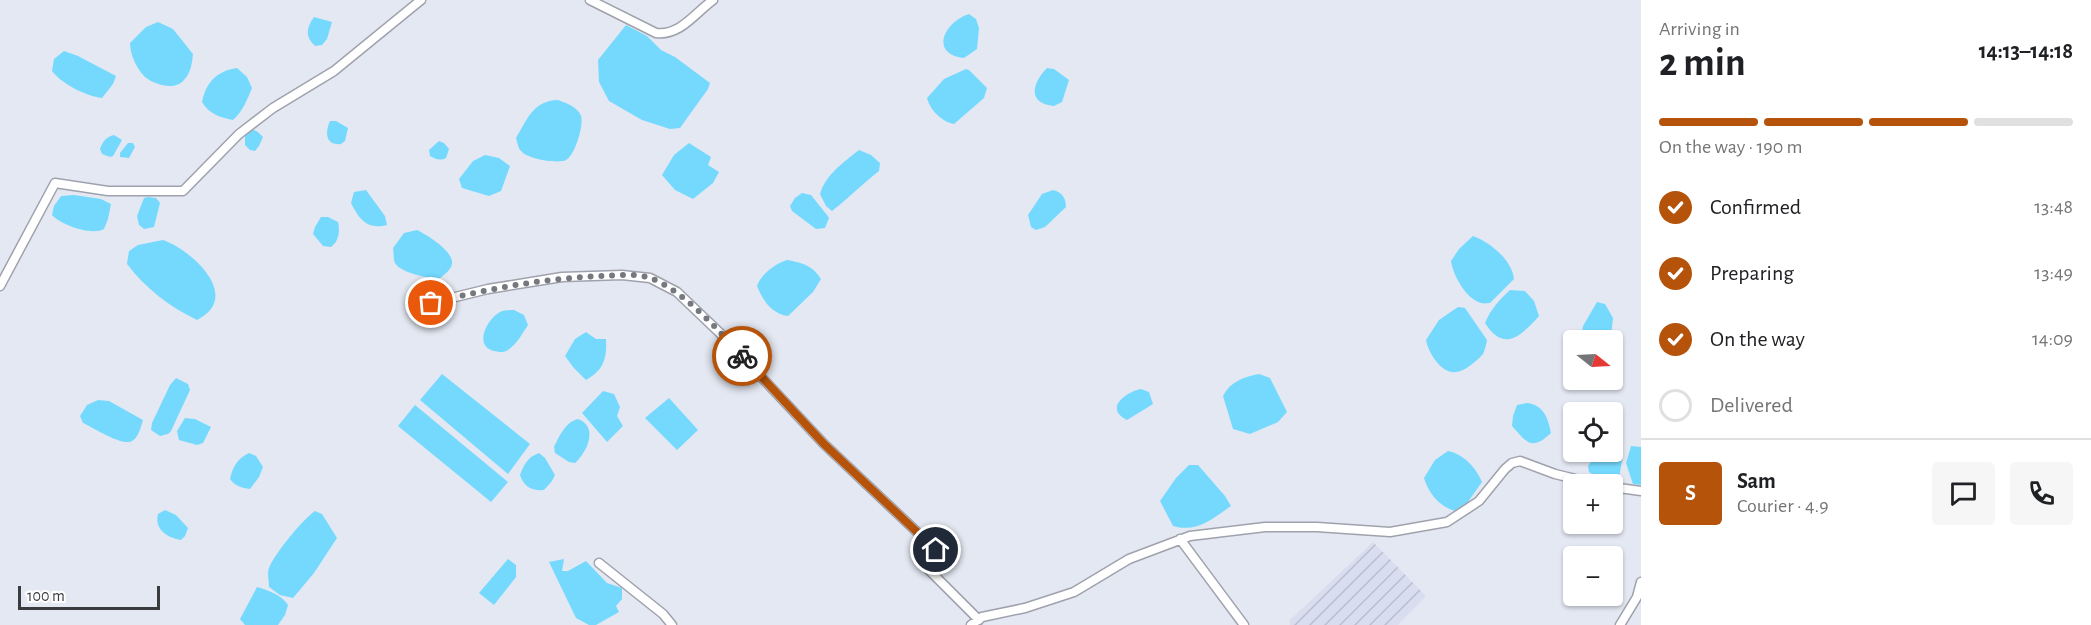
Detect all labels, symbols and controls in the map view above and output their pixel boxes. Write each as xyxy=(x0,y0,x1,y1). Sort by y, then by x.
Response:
text: Arriving in xyxy=(1659,19,1740,39)
text: 14:13–14:18 xyxy=(1979,40,2073,62)
text: 2 min xyxy=(1659,44,1746,83)
text: On the way · 190 m xyxy=(1659,137,1803,157)
icon: check xyxy=(1659,191,1692,224)
text: Confirmed xyxy=(1710,196,1801,218)
text: 13:48 xyxy=(2034,197,2073,217)
icon: check xyxy=(1659,257,1692,290)
text: Preparing xyxy=(1710,262,1794,284)
text: 13:49 xyxy=(2034,263,2073,283)
pin xyxy=(405,277,456,328)
icon: bag xyxy=(414,286,447,319)
icon: check xyxy=(1659,323,1692,356)
courier xyxy=(712,326,772,386)
text: On the way xyxy=(1710,328,1805,350)
text: 14:09 xyxy=(2032,329,2073,349)
north arrow xyxy=(1563,330,1623,390)
map controls xyxy=(1563,330,1623,606)
icon: bike xyxy=(726,340,759,373)
text: Delivered xyxy=(1710,394,1793,416)
button: locate xyxy=(1563,402,1623,462)
button: chat xyxy=(1932,462,1995,525)
button: phone xyxy=(2010,462,2073,525)
text: Sam xyxy=(1737,470,1776,492)
button: + xyxy=(1563,474,1623,534)
text: S xyxy=(1685,482,1696,504)
text: Courier · 4.9 xyxy=(1737,496,1829,516)
pin xyxy=(910,524,961,575)
icon: home xyxy=(919,533,952,566)
button: − xyxy=(1563,546,1623,606)
scale bar xyxy=(18,583,160,610)
text: 100 m xyxy=(27,588,65,604)

